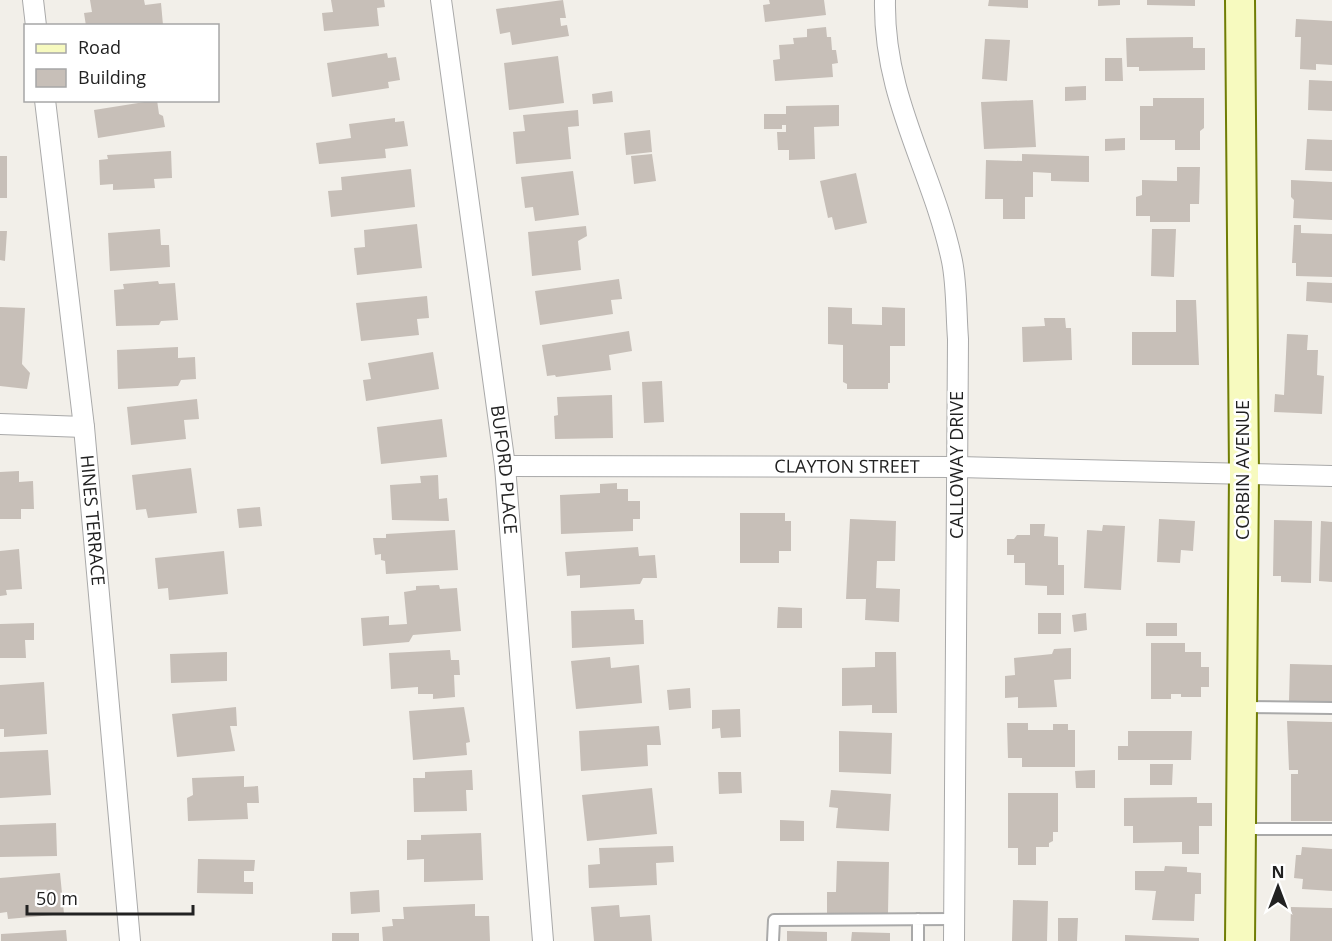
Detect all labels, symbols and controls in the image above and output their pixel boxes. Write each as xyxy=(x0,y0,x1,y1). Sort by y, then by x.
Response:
legend xyxy=(24,24,219,102)
text: Road xyxy=(78,35,121,59)
text: Building xyxy=(78,65,146,89)
street label: CALLOWAY DRIVE xyxy=(944,391,968,539)
street label: CORBIN AVENUE xyxy=(1230,400,1254,540)
street label: BUFORD PLACE xyxy=(486,403,523,535)
street label: HINES TERRACE xyxy=(76,454,111,587)
street label: CLAYTON STREET xyxy=(774,454,920,478)
north arrow xyxy=(1248,857,1308,917)
text: N xyxy=(1271,861,1285,883)
scale bar xyxy=(27,878,194,916)
text: 50 m xyxy=(36,886,78,910)

